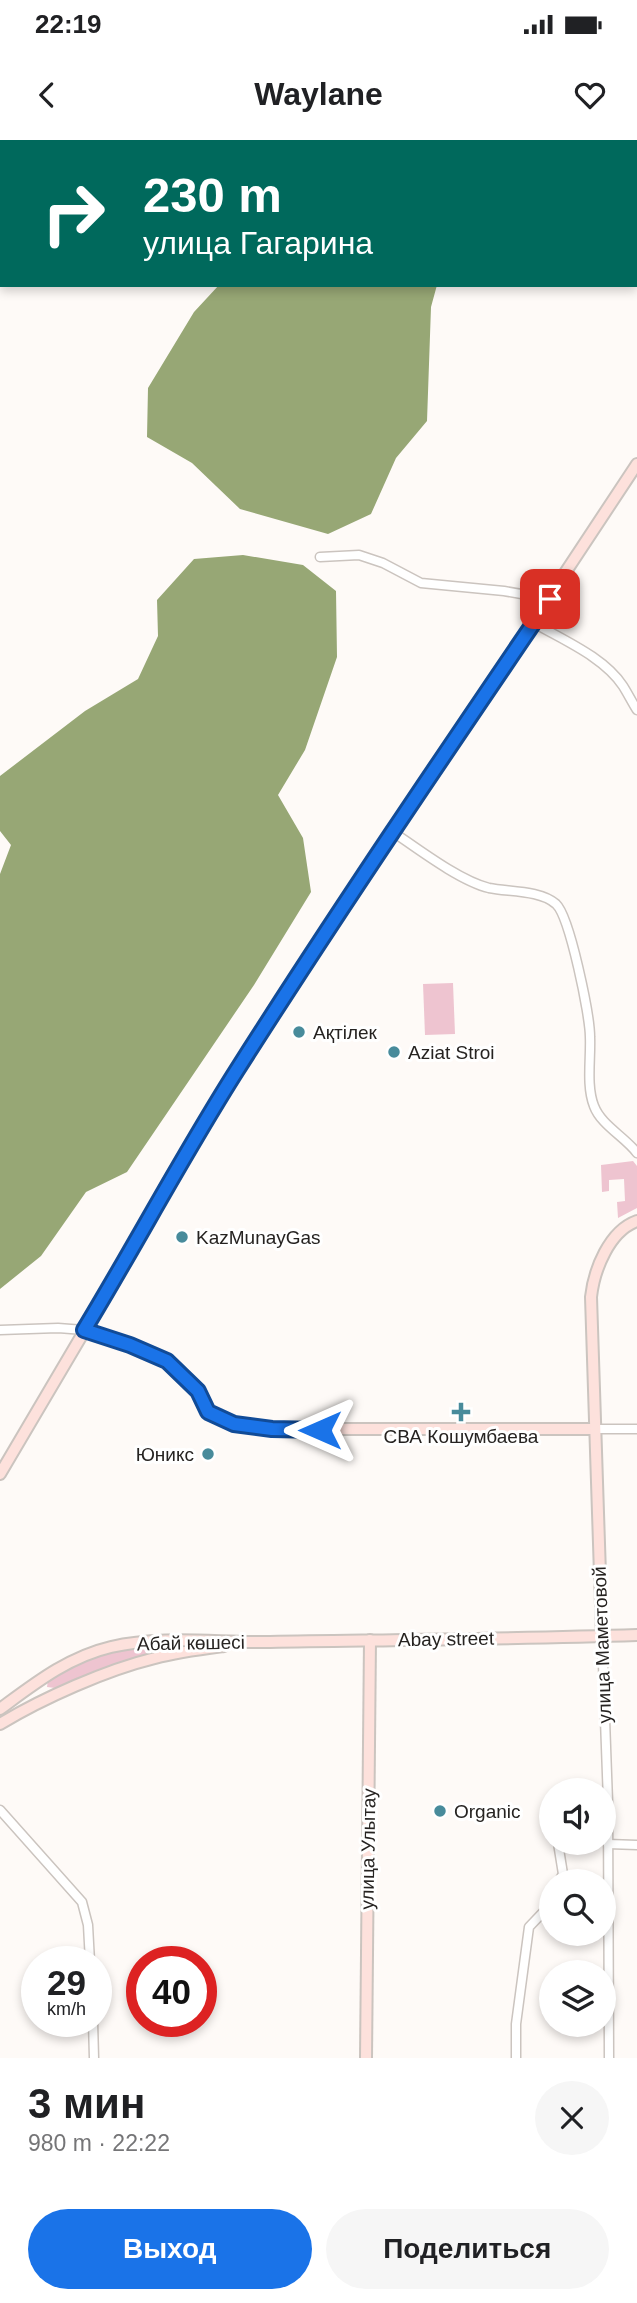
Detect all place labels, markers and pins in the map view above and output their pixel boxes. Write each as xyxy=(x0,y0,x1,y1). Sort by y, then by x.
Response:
pin xyxy=(520,569,580,629)
place label: Ақтілек xyxy=(313,1022,378,1043)
marker: Ақтілек xyxy=(291,1024,307,1040)
place label: Aziat Stroi xyxy=(408,1042,495,1063)
marker: Aziat Stroi xyxy=(386,1044,402,1060)
place label: KazMunayGas xyxy=(196,1227,321,1248)
marker: KazMunayGas xyxy=(174,1229,190,1245)
marker: СВА Кошумбаева xyxy=(451,1402,471,1422)
place label: СВА Кошумбаева xyxy=(384,1426,539,1447)
place label: Юникс xyxy=(136,1444,194,1465)
marker: Юникс xyxy=(200,1446,216,1462)
place label: Organic xyxy=(454,1801,521,1822)
marker: Organic xyxy=(432,1803,448,1819)

